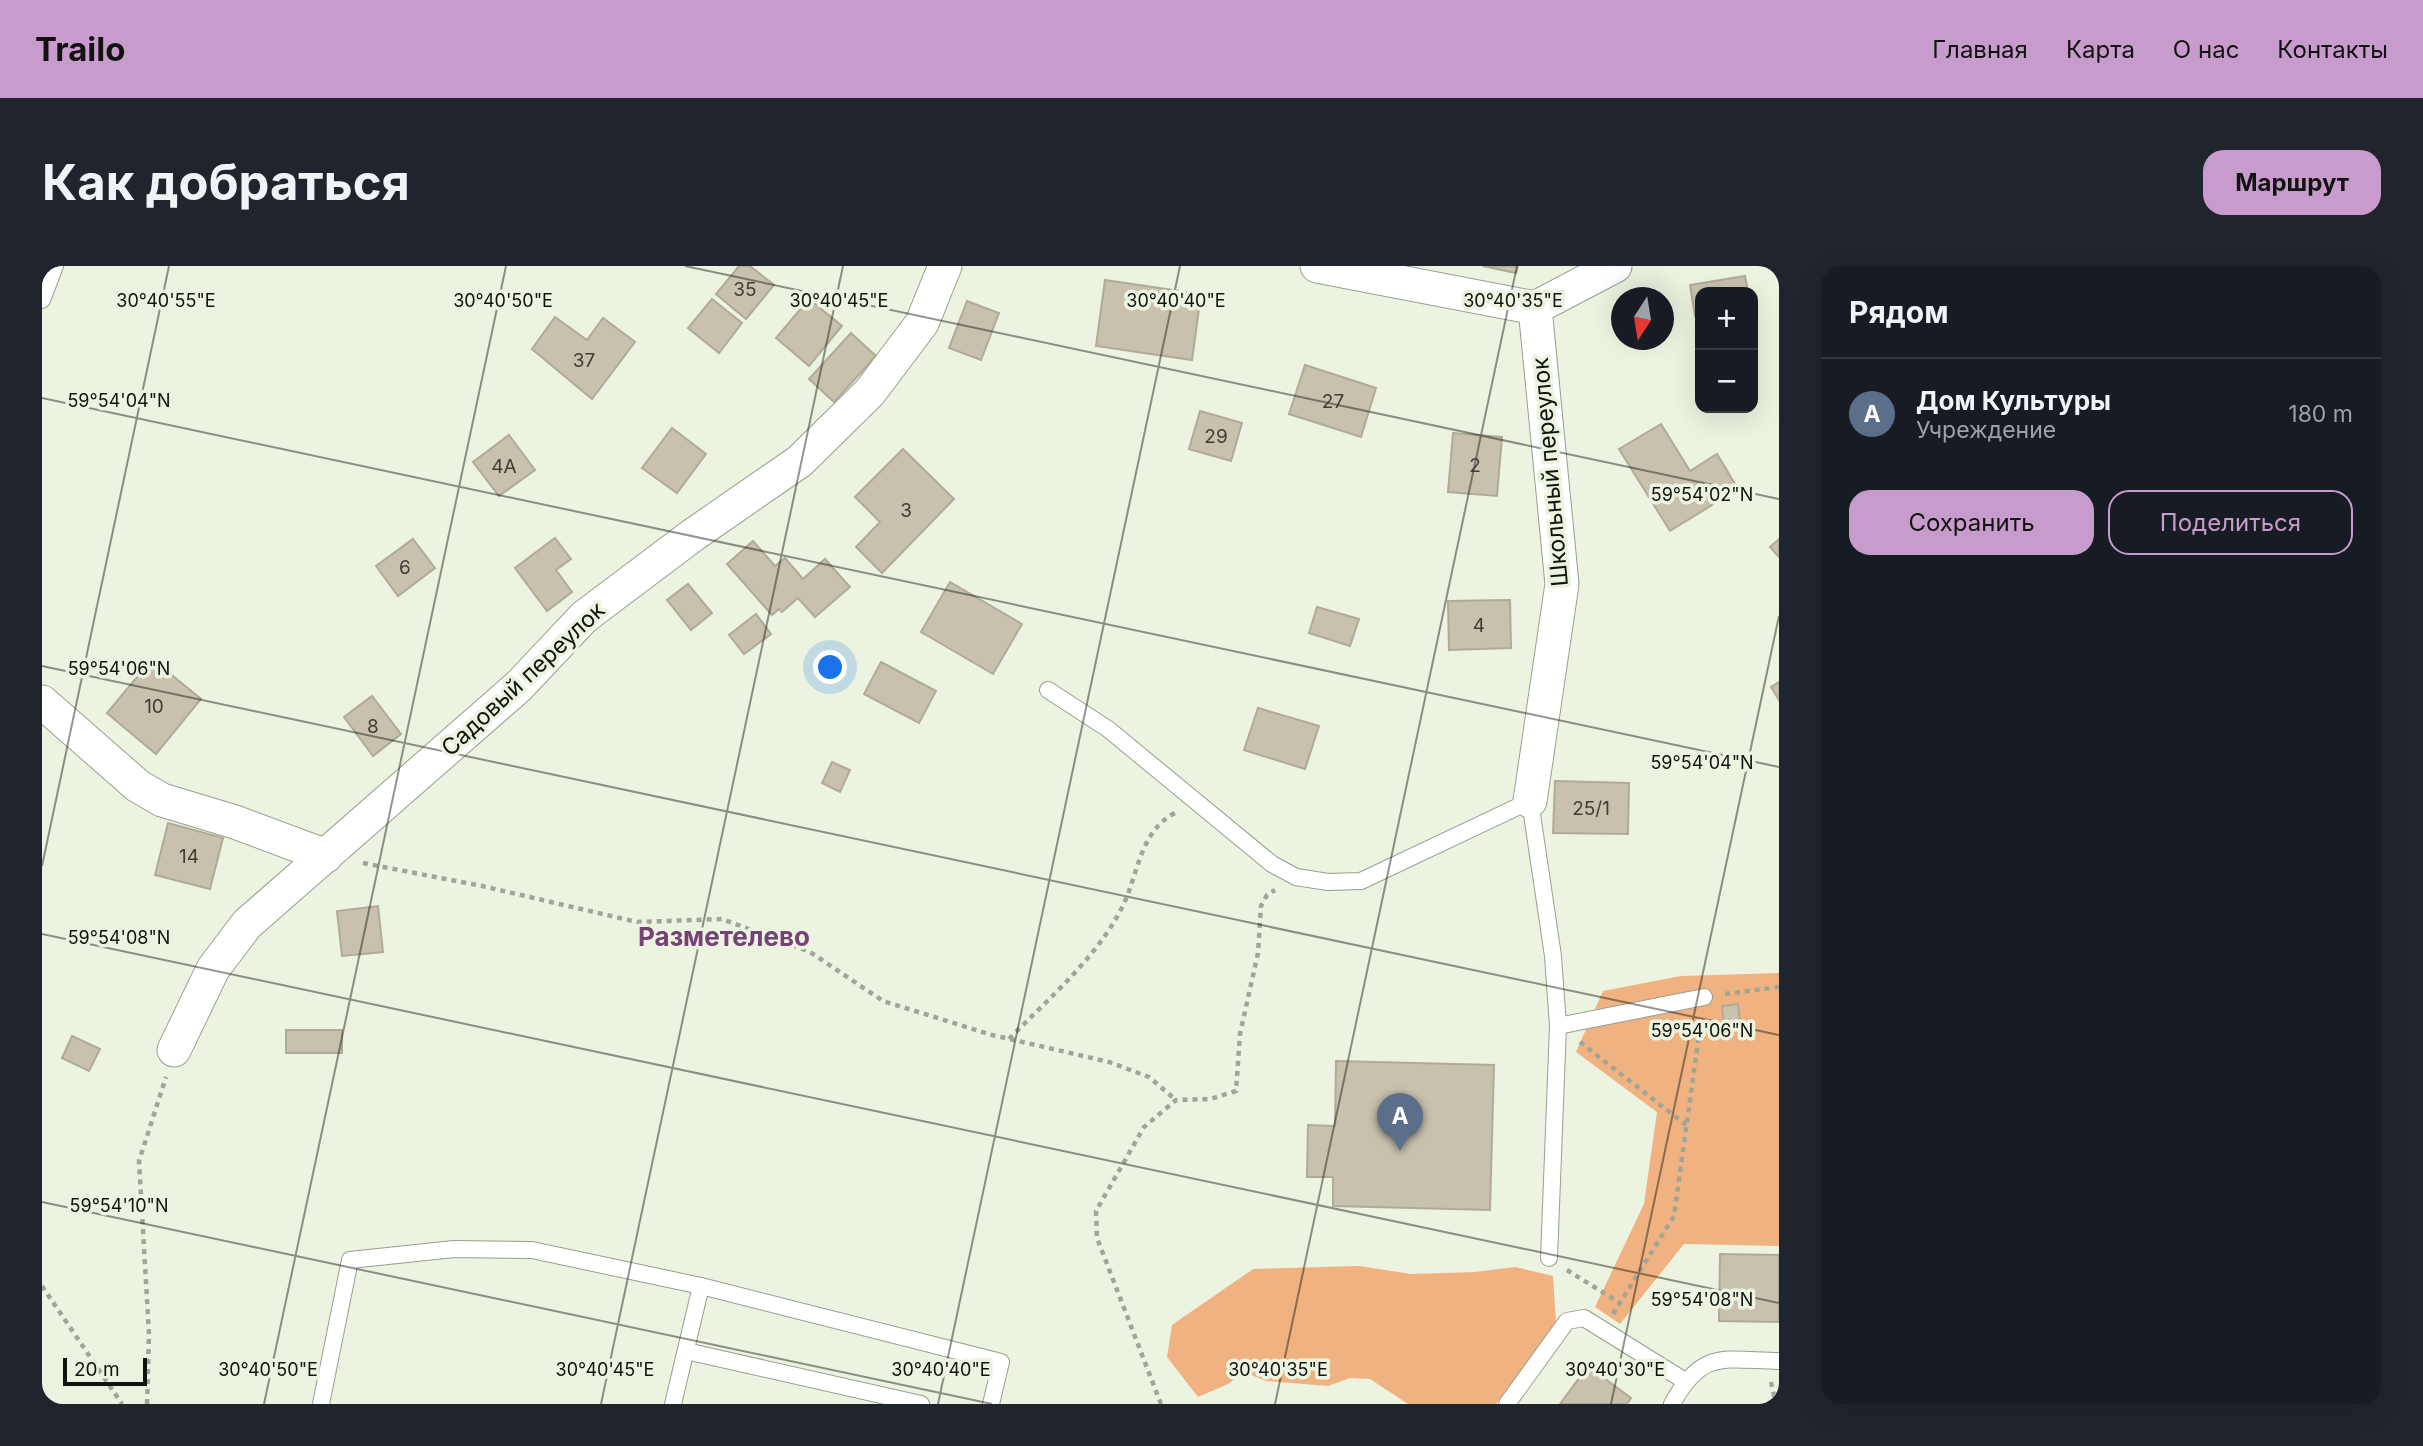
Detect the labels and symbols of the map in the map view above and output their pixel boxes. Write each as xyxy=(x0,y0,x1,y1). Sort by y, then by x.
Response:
house number: 35 xyxy=(733,278,757,301)
north arrow xyxy=(1611,287,1674,350)
text: 30°40'55"E xyxy=(116,290,216,311)
text: 30°40'50"E xyxy=(453,290,553,311)
text: 30°40'45"E xyxy=(790,290,888,311)
text: 30°40'40"E xyxy=(1126,290,1226,311)
text: 30°40'35"E xyxy=(1463,290,1563,311)
house number: 37 xyxy=(573,349,595,372)
street label: Школьный переулок xyxy=(1526,356,1574,588)
text: 59°54'04"N xyxy=(67,390,171,411)
house number: 27 xyxy=(1322,390,1344,413)
house number: 29 xyxy=(1204,425,1228,448)
house number: 2 xyxy=(1469,454,1481,477)
house number: 4А xyxy=(491,455,517,478)
text: 59°54'02"N xyxy=(1651,484,1753,505)
house number: 3 xyxy=(900,499,912,522)
house number: 6 xyxy=(399,556,411,579)
street label: Садовый переулок xyxy=(435,596,611,762)
house number: 4 xyxy=(1473,614,1485,637)
your location xyxy=(813,650,847,684)
text: 59°54'06"N xyxy=(68,658,170,679)
house number: 10 xyxy=(144,695,164,718)
house number: 8 xyxy=(367,715,379,738)
text: 59°54'04"N xyxy=(1650,752,1754,773)
house number: 25/1 xyxy=(1572,797,1610,820)
house number: 14 xyxy=(179,845,199,868)
district label: Разметелево xyxy=(638,921,810,952)
text: 59°54'08"N xyxy=(68,927,170,948)
text: 59°54'06"N xyxy=(1651,1020,1753,1041)
pin: A xyxy=(1377,1093,1423,1151)
text: 59°54'10"N xyxy=(70,1195,168,1216)
text: 59°54'08"N xyxy=(1651,1289,1753,1310)
scale bar xyxy=(63,1355,147,1387)
text: 30°40'50"E xyxy=(218,1359,318,1380)
text: 30°40'45"E xyxy=(556,1359,654,1380)
text: 30°40'40"E xyxy=(891,1359,991,1380)
text: 30°40'35"E xyxy=(1228,1359,1328,1380)
text: 30°40'30"E xyxy=(1565,1359,1665,1380)

